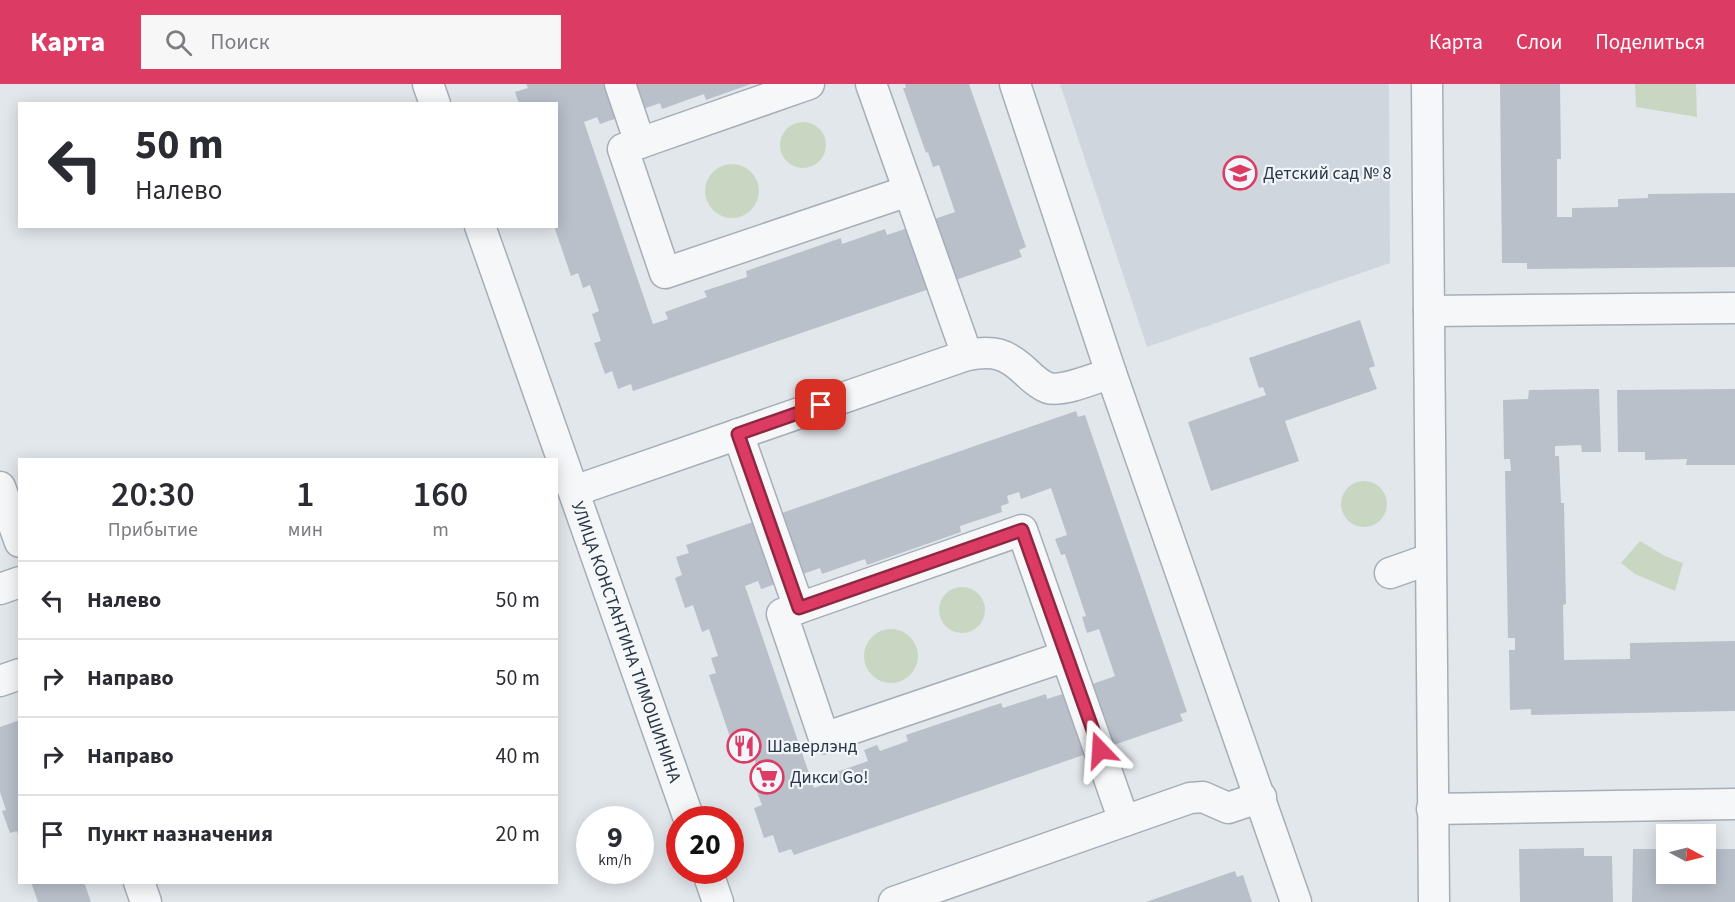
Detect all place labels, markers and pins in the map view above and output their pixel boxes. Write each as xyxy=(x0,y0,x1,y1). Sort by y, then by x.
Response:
school or university icon: Детский сад № 8 xyxy=(1222,155,1258,191)
place label: Детский сад № 8 xyxy=(1263,161,1391,186)
pin xyxy=(795,379,846,430)
restaurant icon: Шаверлэнд xyxy=(726,728,762,764)
place label: Шаверлэнд xyxy=(767,734,858,759)
supermarket icon: Дикси Go! xyxy=(749,759,785,795)
place label: Дикси Go! xyxy=(790,765,868,790)

